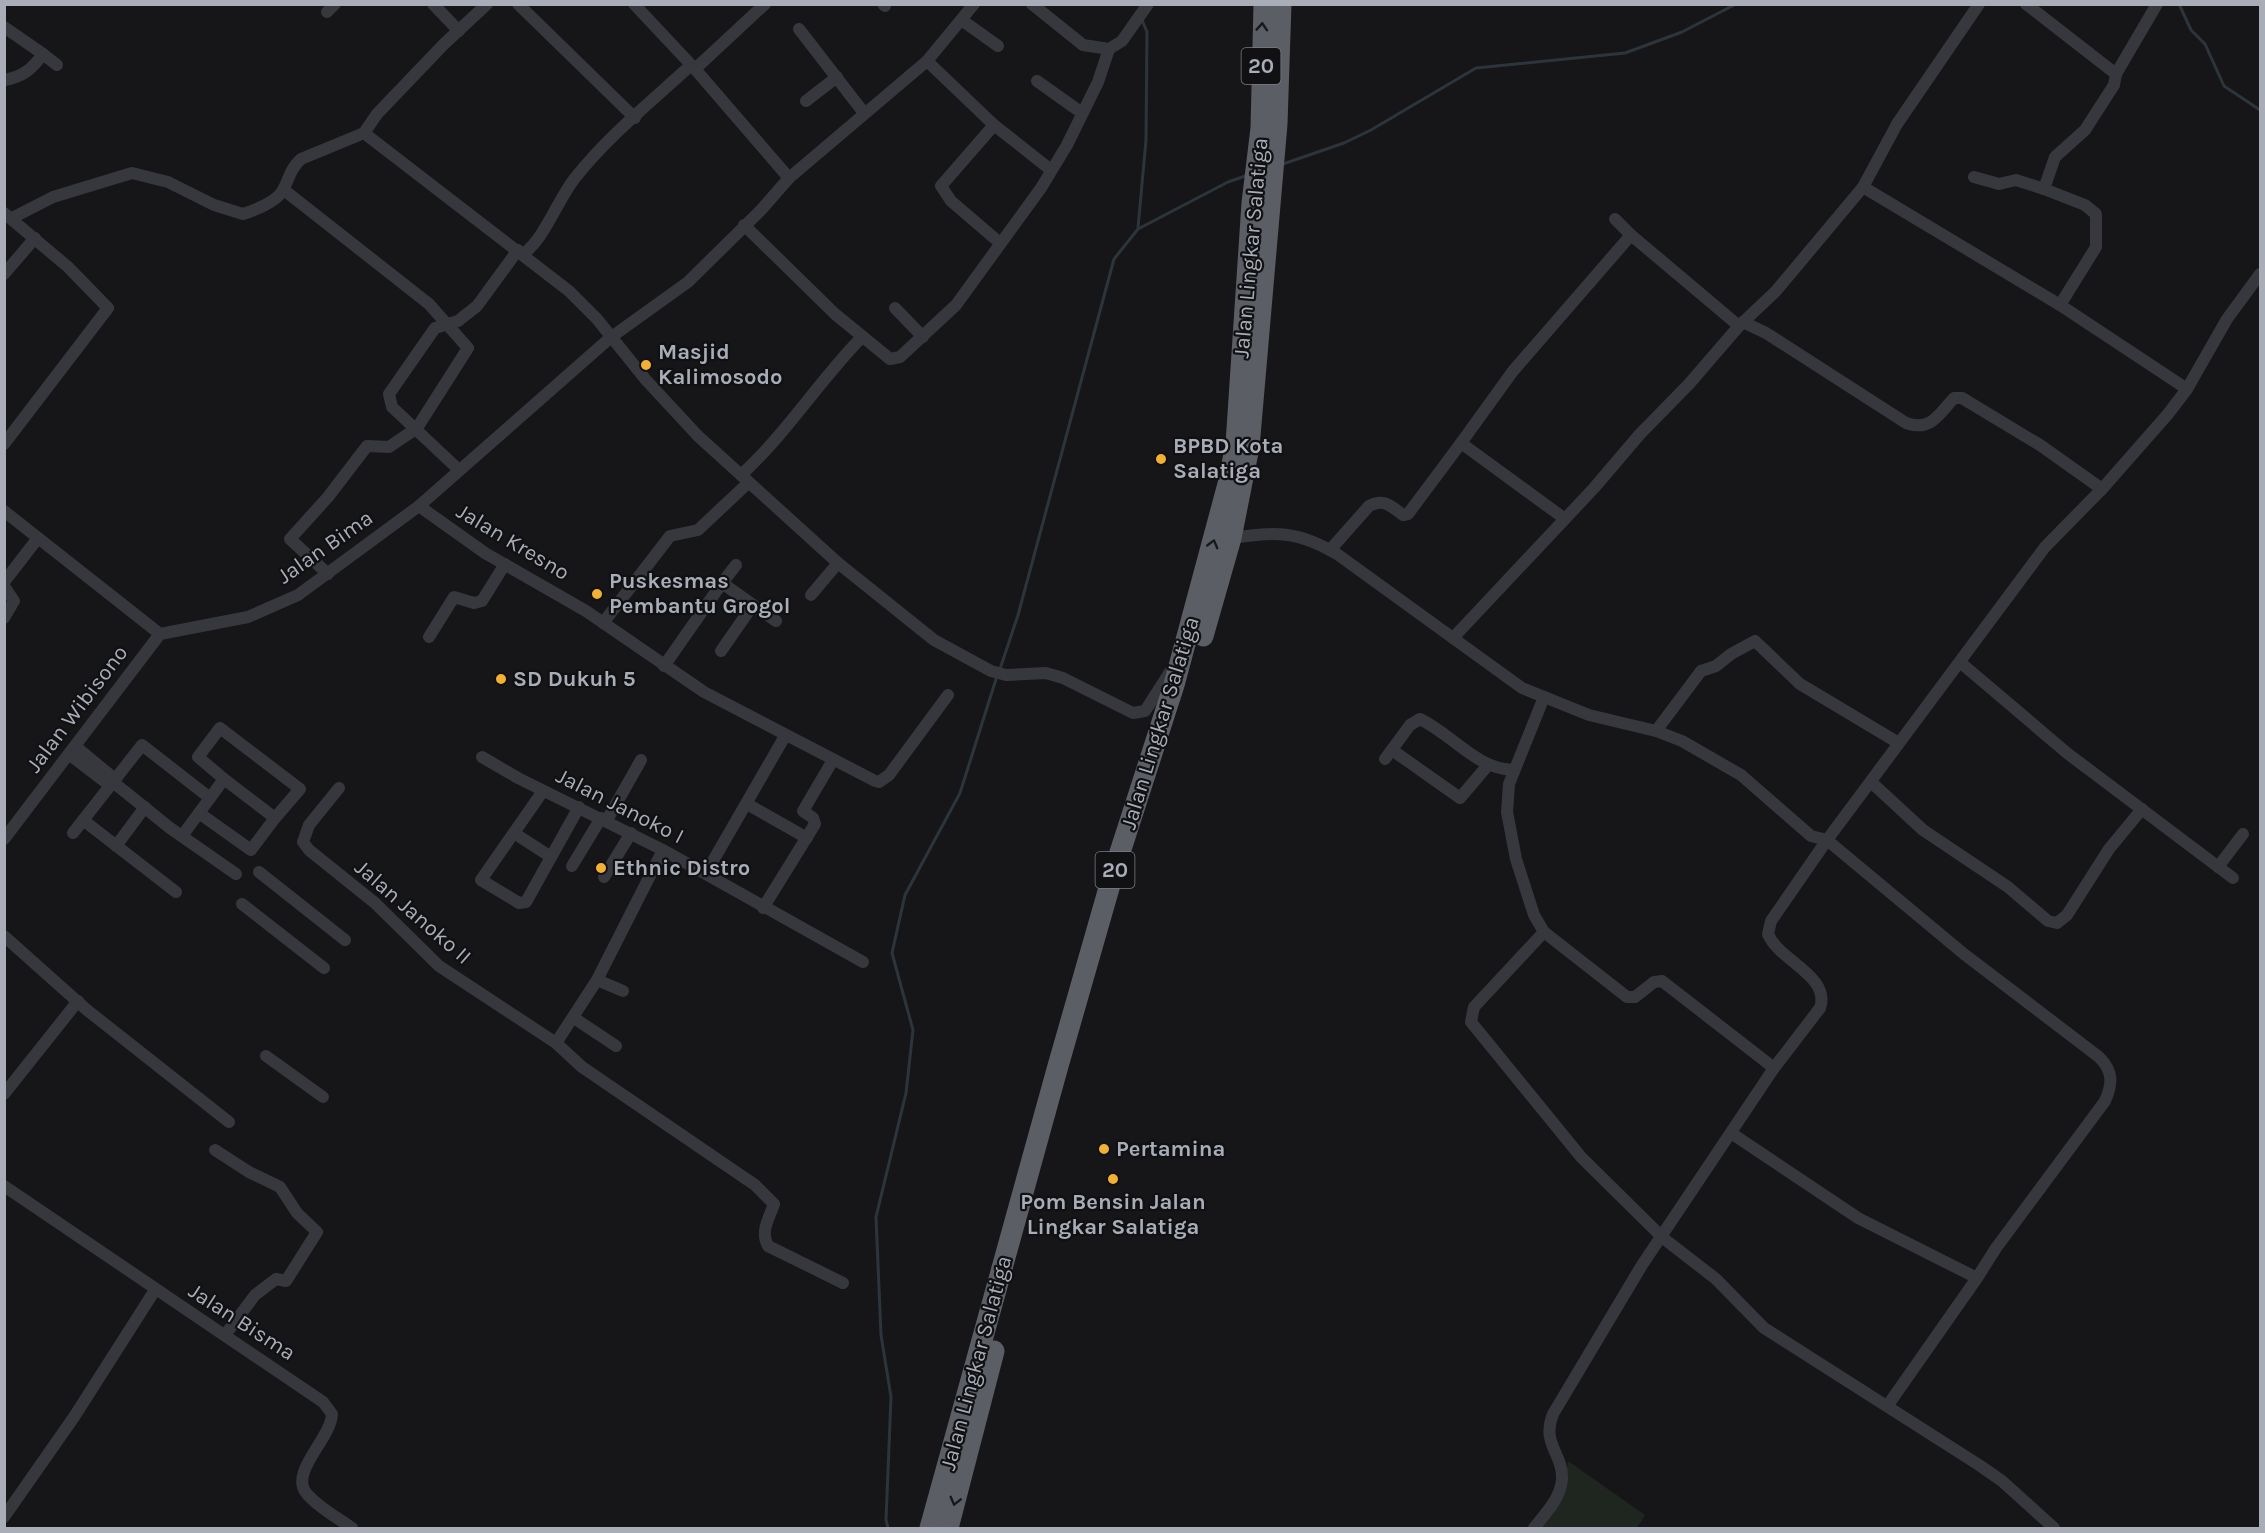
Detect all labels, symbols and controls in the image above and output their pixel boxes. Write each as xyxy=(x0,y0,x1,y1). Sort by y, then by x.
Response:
one-way arrow xyxy=(1255,23,1268,32)
road number: 20 xyxy=(1242,48,1280,84)
street label: Jalan Lingkar Salatiga xyxy=(1228,137,1274,359)
place label: Masjid Kalimosodo xyxy=(658,339,783,390)
marker: Masjid Kalimosodo xyxy=(639,358,653,372)
place label: BPBD Kota Salatiga xyxy=(1173,433,1283,484)
marker: BPBD Kota Salatiga xyxy=(1154,452,1168,466)
street label: Jalan Kresno xyxy=(452,498,574,586)
street label: Jalan Bima xyxy=(272,505,378,589)
one-way arrow xyxy=(1206,539,1218,550)
place label: Puskesmas Pembantu Grogol xyxy=(609,568,790,619)
marker: Puskesmas Pembantu Grogol xyxy=(590,587,604,601)
street label: Jalan Lingkar Salatiga xyxy=(1115,614,1205,832)
street label: Jalan Wibisono xyxy=(21,640,133,778)
place label: SD Dukuh 5 xyxy=(513,666,635,692)
marker: SD Dukuh 5 xyxy=(494,672,508,686)
street label: Jalan Janoko I xyxy=(552,763,688,849)
road number: 20 xyxy=(1096,852,1134,888)
street label: Jalan Janoko II xyxy=(349,854,477,970)
place label: Ethnic Distro xyxy=(613,855,750,881)
marker: Ethnic Distro xyxy=(594,861,608,875)
place label: Pertamina xyxy=(1116,1136,1225,1162)
marker: Pertamina xyxy=(1097,1142,1111,1156)
marker: Pom Bensin Jalan Lingkar Salatiga xyxy=(1106,1172,1120,1186)
place label: Pom Bensin Jalan Lingkar Salatiga xyxy=(1020,1189,1206,1240)
street label: Jalan Lingkar Salatiga xyxy=(935,1253,1017,1473)
street label: Jalan Bisma xyxy=(184,1278,300,1366)
one-way arrow xyxy=(950,1496,963,1506)

